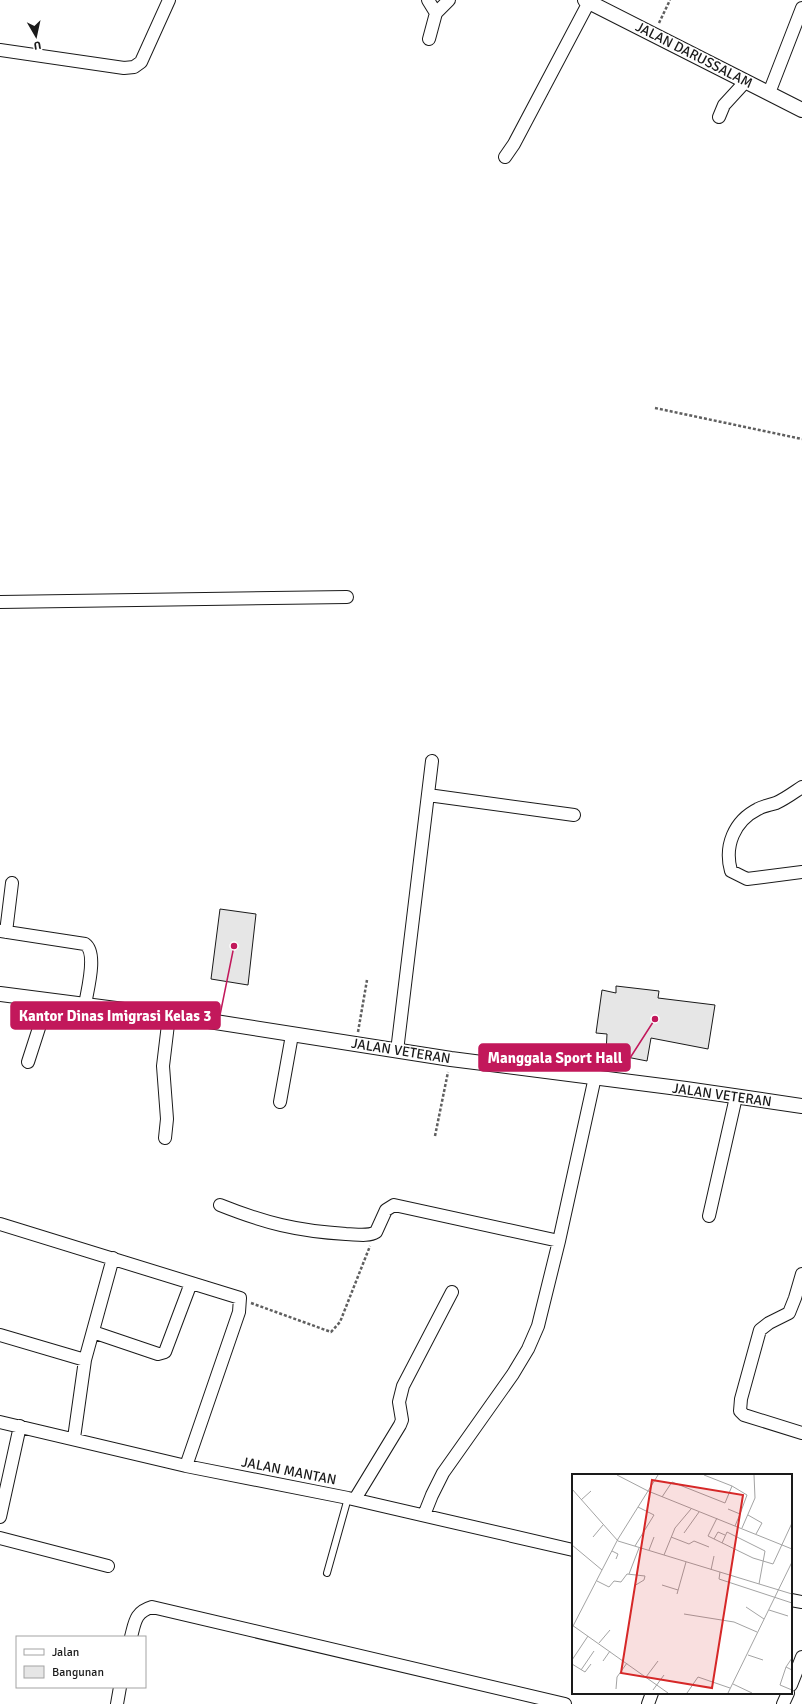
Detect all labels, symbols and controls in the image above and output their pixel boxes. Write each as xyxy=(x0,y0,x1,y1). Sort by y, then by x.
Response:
north arrow xyxy=(16,16,56,56)
street label: JALAN DARUSSALAM xyxy=(633,18,755,92)
text: U xyxy=(33,38,42,52)
callout: Kantor Dinas Imigrasi Kelas 3 xyxy=(11,1002,220,1029)
text: Kantor Dinas Imigrasi Kelas 3 xyxy=(19,1007,211,1025)
street label: JALAN VETERAN xyxy=(350,1035,452,1067)
callout: Manggala Sport Hall xyxy=(479,1044,630,1071)
text: Manggala Sport Hall xyxy=(488,1049,623,1067)
street label: JALAN VETERAN xyxy=(671,1080,773,1110)
street label: JALAN MANTAN xyxy=(240,1453,338,1489)
inset map xyxy=(572,1474,792,1694)
legend xyxy=(16,1636,146,1688)
text: Jalan xyxy=(52,1645,79,1660)
text: Bangunan xyxy=(52,1665,104,1680)

